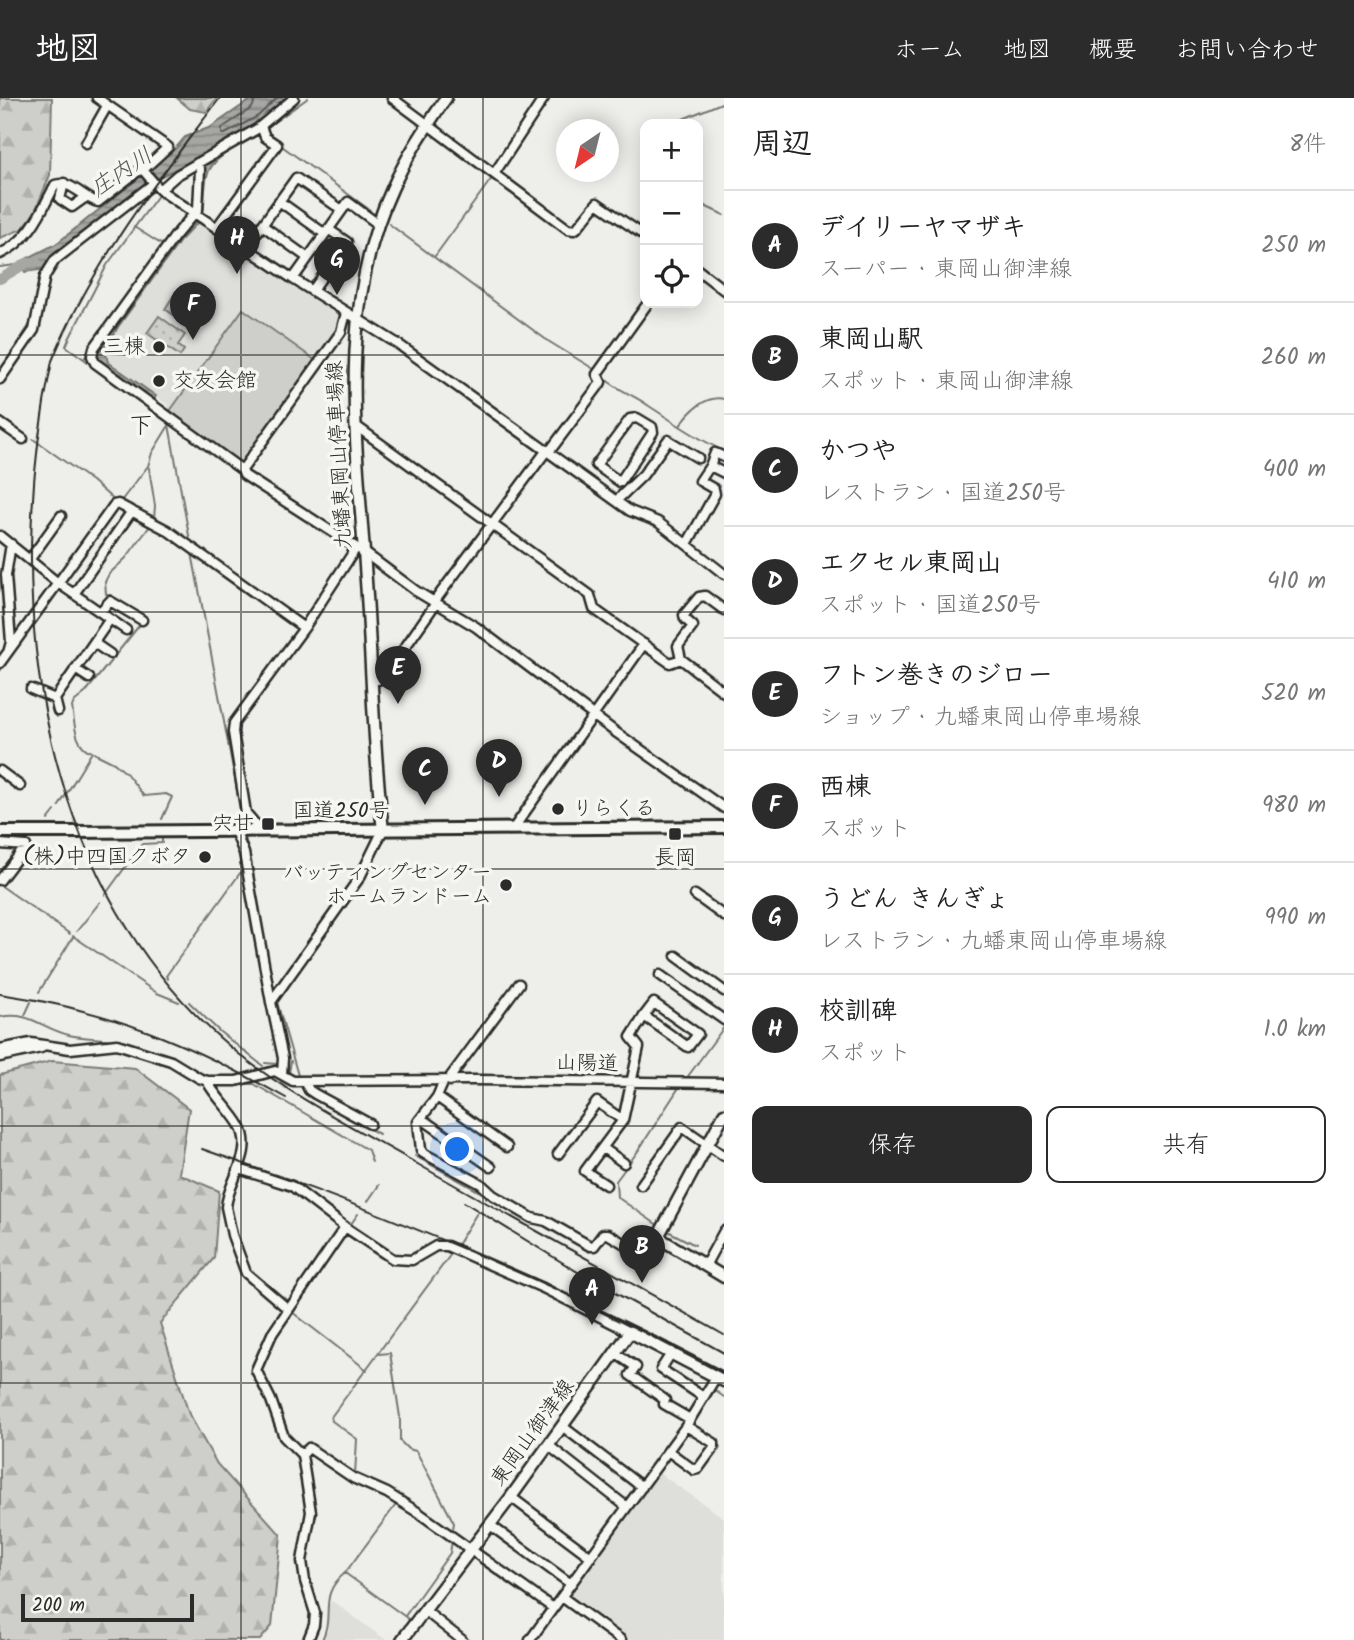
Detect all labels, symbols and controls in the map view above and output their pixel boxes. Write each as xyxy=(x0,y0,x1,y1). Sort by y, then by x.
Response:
text: 地図 xyxy=(35,24,101,77)
text: ホーム xyxy=(894,31,965,70)
text: 地図 xyxy=(1003,31,1051,70)
text: 概要 xyxy=(1089,31,1137,70)
text: お問い合わせ xyxy=(1175,31,1319,70)
north arrow xyxy=(556,119,619,182)
map controls xyxy=(640,119,703,308)
button: + xyxy=(640,119,703,182)
text: 周辺 xyxy=(752,121,812,169)
text: 8件 xyxy=(1289,127,1326,163)
water label: 庄内川 xyxy=(83,139,161,207)
button: − xyxy=(640,182,703,245)
text: デイリーヤマザキ xyxy=(819,207,1026,249)
pin: H xyxy=(214,216,260,274)
text: A xyxy=(768,228,782,264)
text: 250 m xyxy=(1261,228,1326,264)
pin: G xyxy=(314,237,360,295)
button: locate xyxy=(640,245,703,308)
text: スーパー · 東岡山御津線 xyxy=(819,252,1072,288)
pin: F xyxy=(170,282,216,340)
text: 東岡山駅 xyxy=(819,319,923,361)
place label: 三棟 xyxy=(103,331,145,364)
marker: 三棟 xyxy=(151,339,167,355)
text: B xyxy=(768,340,782,376)
text: 260 m xyxy=(1261,340,1326,376)
street label: 九蟠東岡山停車場線 xyxy=(319,360,361,550)
text: スポット · 東岡山御津線 xyxy=(819,364,1073,400)
place label: 交友会館 xyxy=(173,365,257,398)
marker: 交友会館 xyxy=(151,373,167,389)
district label: 下 xyxy=(129,407,153,446)
text: かつや xyxy=(819,431,897,473)
text: C xyxy=(768,452,782,488)
text: 400 m xyxy=(1263,452,1326,488)
text: レストラン · 国道250号 xyxy=(819,476,1066,512)
text: エクセル東岡山 xyxy=(819,543,1002,585)
text: D xyxy=(767,564,783,600)
text: 410 m xyxy=(1267,564,1326,600)
text: スポット · 国道250号 xyxy=(819,588,1041,624)
pin: E xyxy=(375,646,421,704)
text: フトン巻きのジロー xyxy=(819,655,1053,697)
text: E xyxy=(769,676,781,712)
text: 520 m xyxy=(1261,676,1326,712)
text: ショップ · 九蟠東岡山停車場線 xyxy=(819,700,1141,736)
pin: D xyxy=(476,739,522,797)
pin: C xyxy=(402,747,448,805)
text: 西棟 xyxy=(819,767,871,809)
text: F xyxy=(769,788,781,824)
text: 980 m xyxy=(1262,788,1326,824)
place label: りらくる xyxy=(572,793,656,826)
street label: 国道250号 xyxy=(293,795,389,828)
marker: りらくる xyxy=(550,801,566,817)
place label: 宍甘 xyxy=(212,808,254,841)
text: スポット xyxy=(819,812,911,848)
marker: 宍甘 xyxy=(260,816,276,832)
marker: 長岡 xyxy=(667,826,683,842)
place label: (株)中四国クボタ xyxy=(23,841,191,874)
place label: 長岡 xyxy=(654,842,696,875)
marker: (株)中四国クボタ xyxy=(197,849,213,865)
place label: バッティングセンター ホームランドーム xyxy=(283,857,492,914)
marker: バッティングセンター ホームランドーム xyxy=(498,877,514,893)
text: うどん きんぎょ xyxy=(819,879,1010,921)
text: G xyxy=(768,900,782,936)
text: 990 m xyxy=(1265,900,1326,936)
text: レストラン · 九蟠東岡山停車場線 xyxy=(819,924,1167,960)
text: 校訓碑 xyxy=(819,991,897,1033)
text: H xyxy=(768,1012,782,1048)
text: 1.0 km xyxy=(1264,1012,1326,1048)
text: スポット xyxy=(819,1036,911,1072)
street label: 山陽道 xyxy=(555,1047,619,1081)
button: 保存 xyxy=(752,1106,1032,1183)
button: 共有 xyxy=(1046,1106,1326,1183)
your location xyxy=(440,1132,474,1166)
pin: B xyxy=(619,1225,665,1283)
pin: A xyxy=(569,1267,615,1325)
street label: 東岡山御津線 xyxy=(483,1372,583,1494)
scale bar xyxy=(21,1591,194,1623)
text: 200 m xyxy=(32,1591,85,1621)

